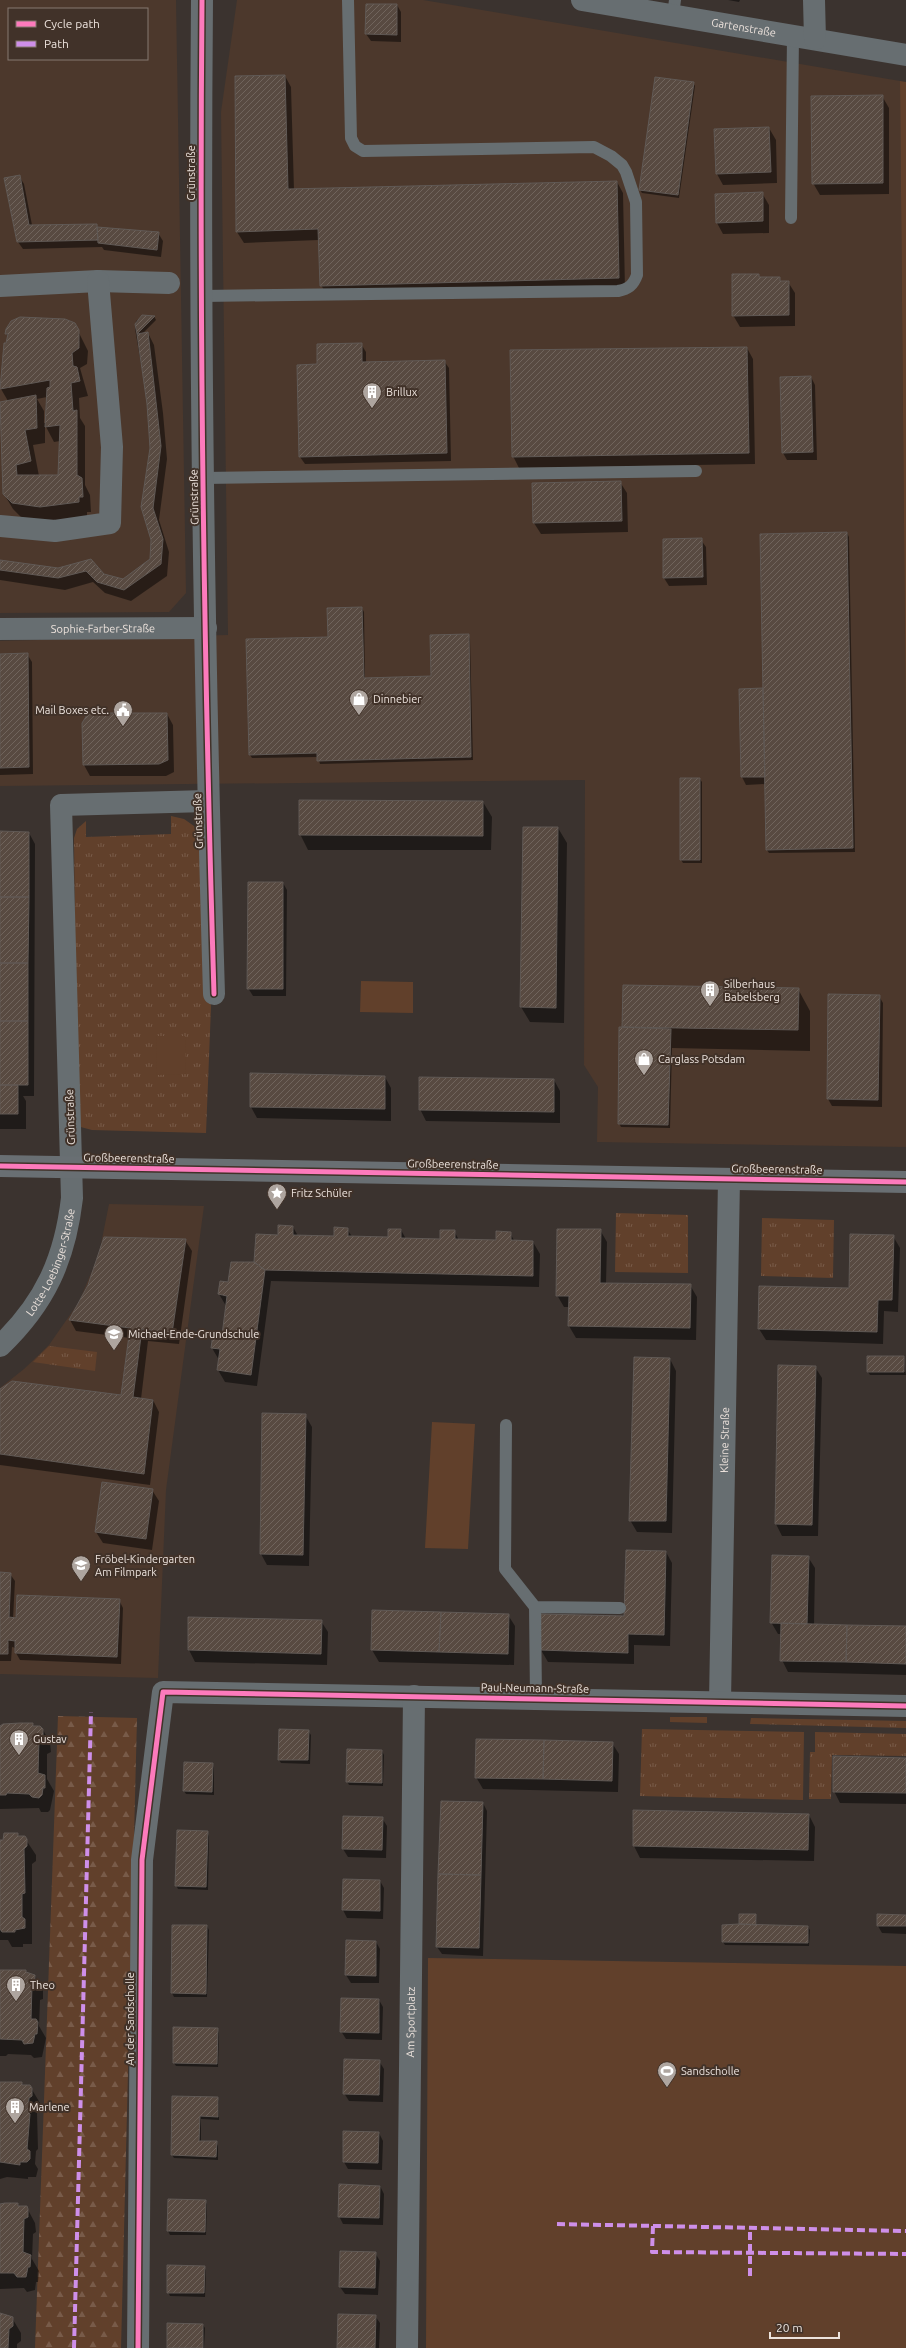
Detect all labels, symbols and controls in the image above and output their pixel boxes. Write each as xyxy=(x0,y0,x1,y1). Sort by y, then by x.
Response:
legend xyxy=(8,8,148,60)
street label: Gartenstraße xyxy=(710,16,777,39)
text: Cycle path xyxy=(44,17,100,30)
text: Path xyxy=(44,37,69,50)
street label: Grünstraße xyxy=(185,145,197,201)
building icon: Brillux xyxy=(361,381,383,409)
place label: Brillux xyxy=(386,386,418,398)
street label: Grünstraße xyxy=(188,469,200,525)
street label: Sophie-Farber-Straße xyxy=(51,622,155,635)
shop icon: Dinnebier xyxy=(348,688,370,716)
place label: Dinnebier xyxy=(373,693,422,705)
public building icon: Mail Boxes etc. xyxy=(112,699,134,727)
place label: Mail Boxes etc. xyxy=(35,704,109,716)
street label: Grünstraße xyxy=(191,793,205,849)
place label: Silberhaus Babelsberg xyxy=(724,978,780,1003)
building icon: Silberhaus Babelsberg xyxy=(699,979,721,1007)
shop icon: Carglass Potsdam xyxy=(633,1048,655,1076)
place label: Carglass Potsdam xyxy=(658,1053,745,1065)
street label: Grünstraße xyxy=(63,1089,77,1145)
street label: Großbeerenstraße xyxy=(83,1151,175,1165)
street label: Großbeerenstraße xyxy=(407,1157,499,1171)
street label: Großbeerenstraße xyxy=(731,1162,823,1176)
place icon: Fritz Schüler xyxy=(266,1182,288,1210)
place label: Fritz Schüler xyxy=(291,1187,353,1199)
street label: Lotte-Loebinger-Straße xyxy=(23,1208,77,1318)
school or university icon: Michael-Ende-Grundschule xyxy=(103,1323,125,1351)
place label: Michael-Ende-Grundschule xyxy=(128,1328,259,1340)
street label: Kleine Straße xyxy=(718,1407,731,1473)
place label: Fröbel-Kindergarten Am Filmpark xyxy=(95,1553,195,1578)
school or university icon: Fröbel-Kindergarten Am Filmpark xyxy=(70,1554,92,1582)
street label: Paul-Neumann-Straße xyxy=(481,1681,589,1695)
building icon: Gustav xyxy=(8,1728,30,1756)
place label: Gustav xyxy=(33,1733,67,1745)
street label: An der Sandscholle xyxy=(124,1972,136,2066)
building icon: Theo xyxy=(5,1974,27,2002)
place label: Theo xyxy=(30,1979,55,1991)
street label: Am Sportplatz xyxy=(404,1987,417,2057)
sports icon: Sandscholle xyxy=(656,2060,678,2088)
place label: Sandscholle xyxy=(681,2065,740,2077)
building icon: Marlene xyxy=(4,2096,26,2124)
place label: Marlene xyxy=(29,2101,70,2113)
scale bar xyxy=(770,2314,839,2340)
text: 20 m xyxy=(776,2321,803,2334)

